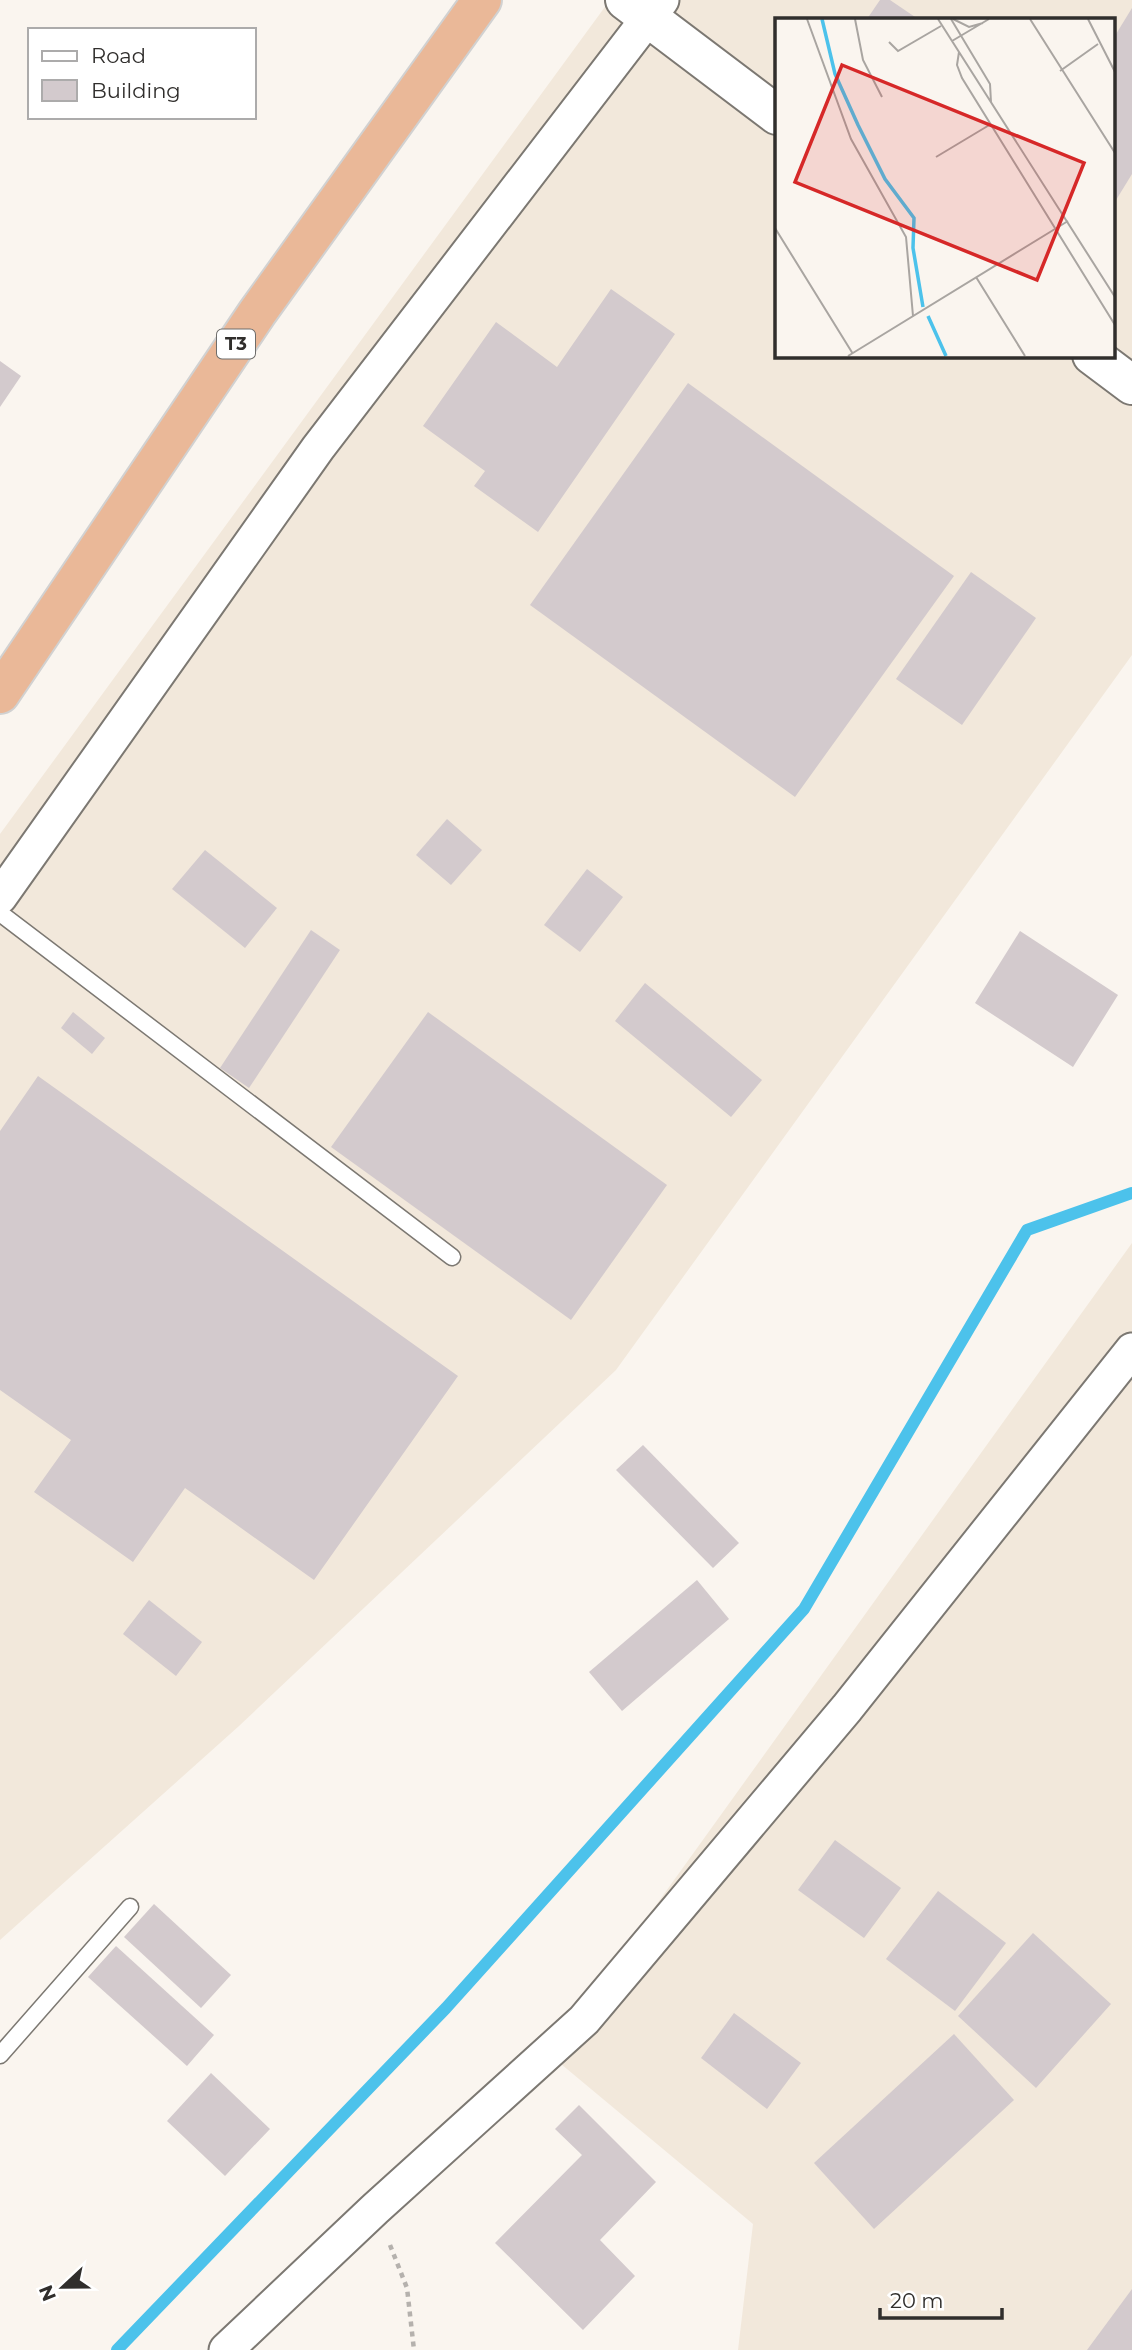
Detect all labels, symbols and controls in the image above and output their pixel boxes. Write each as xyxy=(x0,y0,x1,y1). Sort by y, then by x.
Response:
inset map xyxy=(775,18,1114,357)
legend xyxy=(28,28,256,119)
text: Road xyxy=(91,43,146,68)
text: Building xyxy=(91,78,181,103)
road number: T3 xyxy=(217,330,255,358)
north arrow xyxy=(28,2252,98,2322)
scale bar xyxy=(880,2276,1002,2320)
text: N xyxy=(34,2282,61,2305)
text: 20 m xyxy=(890,2288,944,2313)

